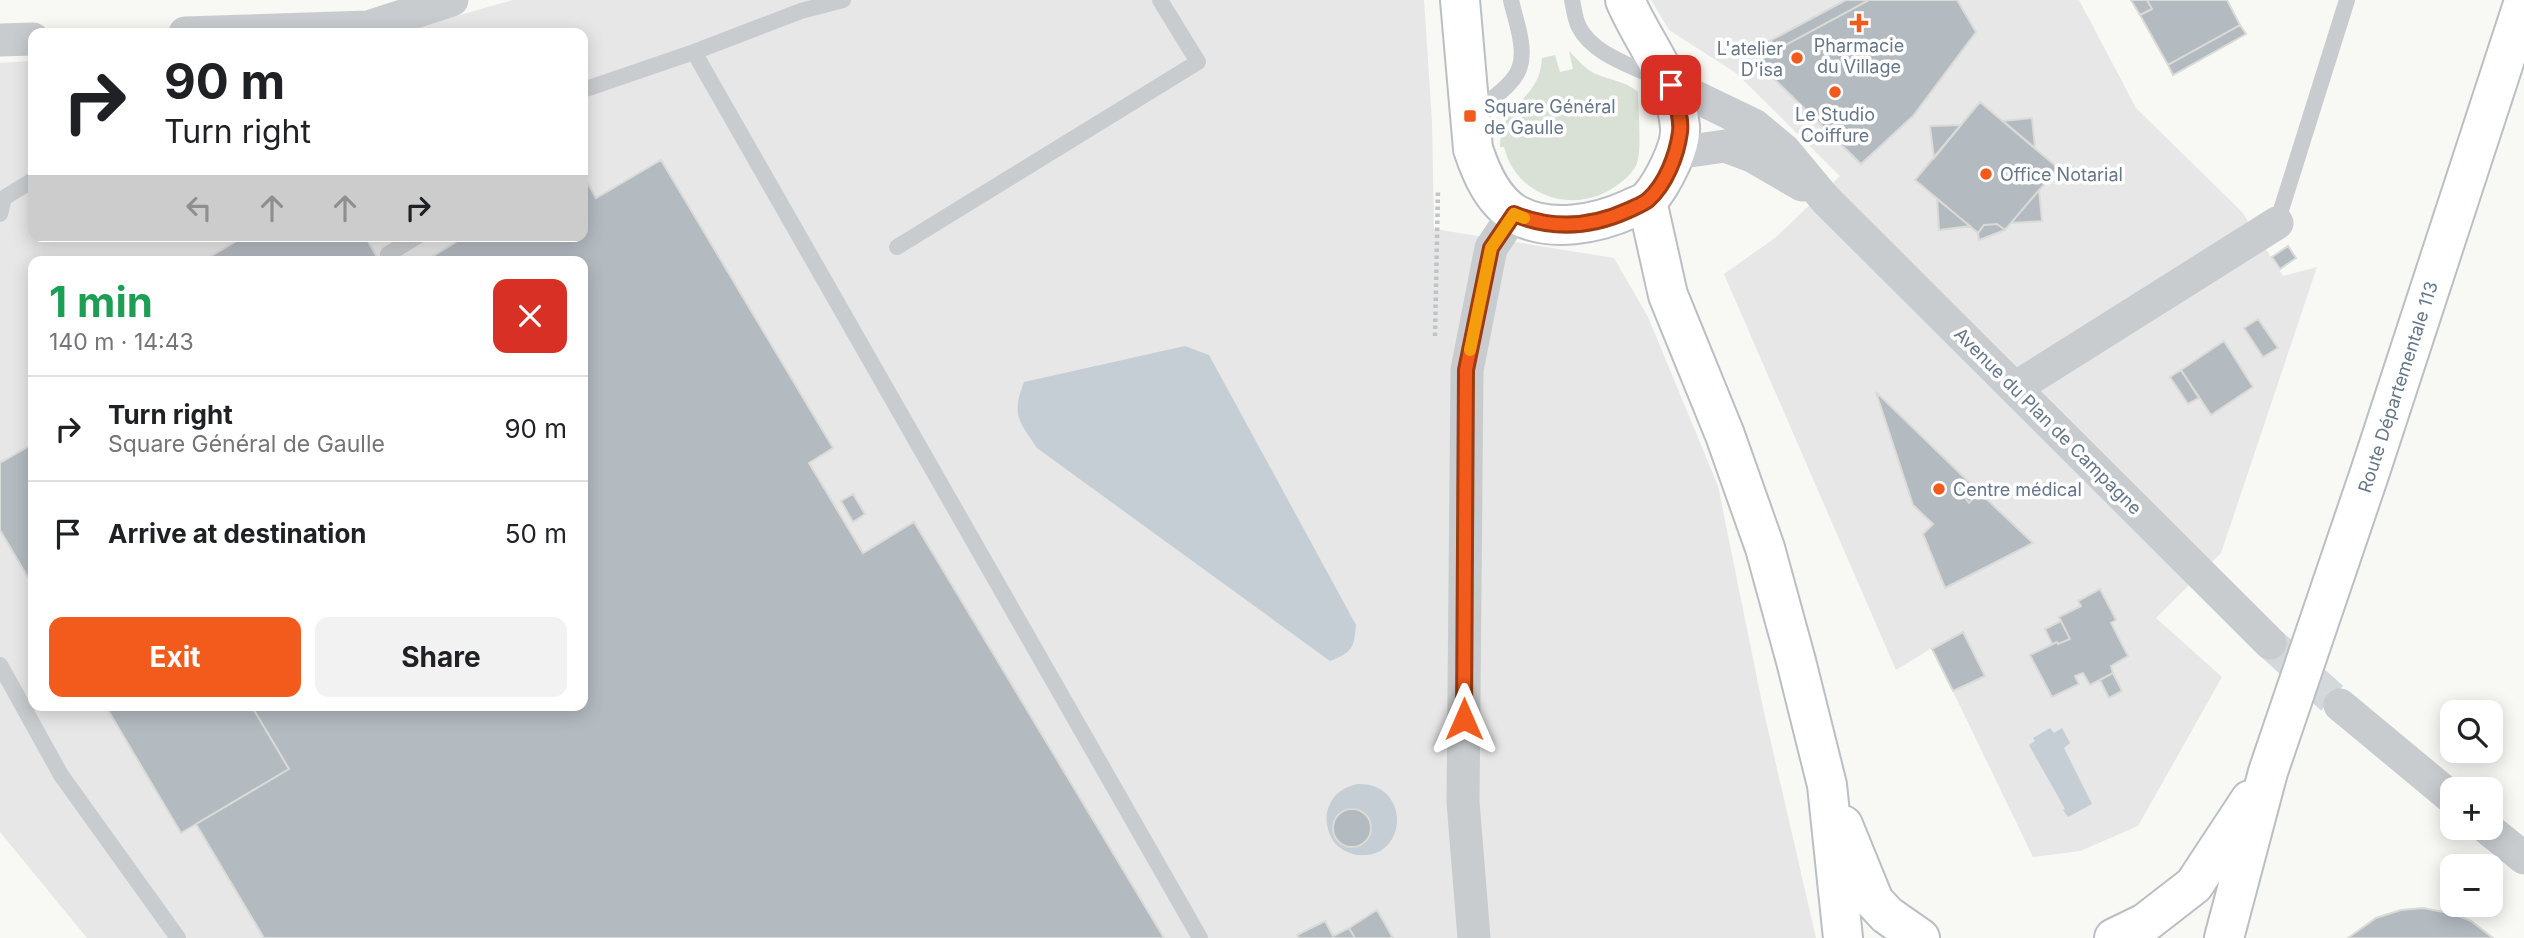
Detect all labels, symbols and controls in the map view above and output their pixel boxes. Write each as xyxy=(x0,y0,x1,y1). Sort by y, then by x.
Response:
marker: Pharmacie du Village xyxy=(1851,15,1867,31)
place label: Pharmacie du Village xyxy=(1814,35,1904,77)
place label: L'atelier D'isa xyxy=(1717,38,1783,80)
marker: L'atelier D'isa xyxy=(1789,50,1805,66)
text: 90 m xyxy=(164,52,285,111)
pin xyxy=(1641,55,1701,115)
icon: right xyxy=(49,56,140,147)
icon: arrive xyxy=(1652,66,1690,104)
marker: Le Studio Coiffure xyxy=(1827,84,1843,100)
place label: Square Général de Gaulle xyxy=(1484,96,1616,138)
place label: Le Studio Coiffure xyxy=(1795,104,1875,146)
marker: Square Général de Gaulle xyxy=(1462,108,1478,124)
text: Turn right xyxy=(164,112,311,151)
place label: Office Notarial xyxy=(2000,164,2123,185)
marker: Office Notarial xyxy=(1978,166,1994,182)
icon: left xyxy=(180,189,218,227)
icon: ahead xyxy=(253,189,291,227)
icon: ahead xyxy=(326,189,364,227)
icon: right xyxy=(399,189,437,227)
text: 1 min xyxy=(49,276,153,327)
button: close xyxy=(493,279,567,353)
street label: Route Départementale 113 xyxy=(2354,279,2442,495)
street label: Avenue du Plan de Campagne xyxy=(1950,323,2146,519)
text: 140 m · 14:43 xyxy=(49,328,194,356)
text: Turn right xyxy=(108,399,233,430)
icon: right xyxy=(49,410,87,448)
text: 90 m xyxy=(504,413,567,444)
text: Square Général de Gaulle xyxy=(108,430,385,458)
place label: Centre médical xyxy=(1953,479,2082,500)
marker: Centre médical xyxy=(1931,481,1947,497)
icon: arrive xyxy=(49,515,87,553)
text: Arrive at destination xyxy=(108,518,367,549)
text: 50 m xyxy=(505,518,567,549)
button: Exit xyxy=(49,617,301,697)
button: Share xyxy=(315,617,567,697)
position arrow xyxy=(1427,682,1501,756)
map controls xyxy=(2440,700,2503,917)
button: search xyxy=(2440,700,2503,763)
button: + xyxy=(2440,777,2503,840)
button: − xyxy=(2440,854,2503,917)

